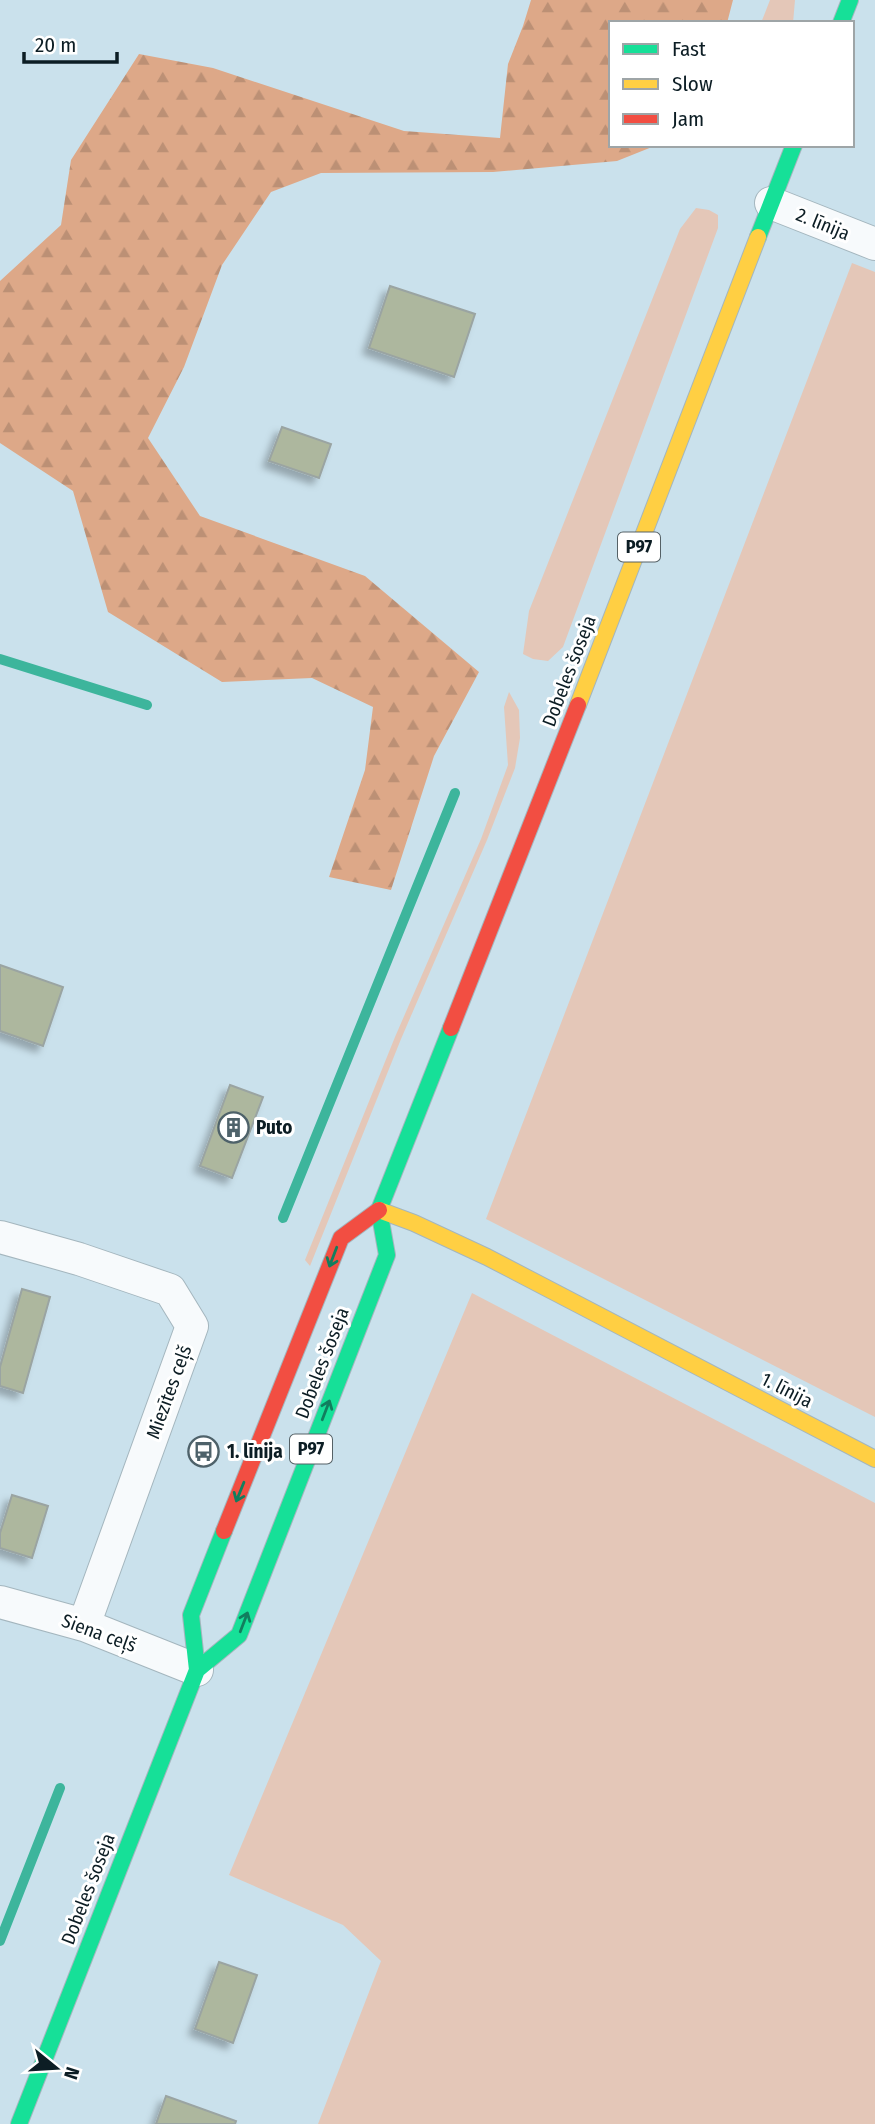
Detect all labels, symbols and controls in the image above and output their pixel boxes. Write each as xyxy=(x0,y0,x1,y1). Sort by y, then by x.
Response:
scale bar xyxy=(24,21,117,65)
legend xyxy=(609,21,854,147)
text: 20 m xyxy=(35,32,76,58)
text: Fast xyxy=(672,36,706,62)
text: Slow xyxy=(672,71,713,97)
text: Jam xyxy=(672,106,704,132)
street label: 2. līnija xyxy=(793,203,853,245)
road number: P97 xyxy=(618,532,660,562)
street label: Dobeles šoseja xyxy=(537,612,601,730)
building icon: Puto xyxy=(216,1110,250,1144)
place label: Puto xyxy=(256,1116,292,1139)
one-way arrow xyxy=(325,1246,338,1268)
street label: Dobeles šoseja xyxy=(290,1304,354,1422)
street label: Miezītes ceļš xyxy=(141,1342,197,1442)
street label: 1. līnija xyxy=(757,1367,817,1413)
one-way arrow xyxy=(321,1400,334,1422)
bus stop icon: 1. līnija xyxy=(187,1434,221,1468)
road number: P97 xyxy=(290,1434,332,1464)
place label: 1. līnija xyxy=(227,1440,283,1463)
one-way arrow xyxy=(233,1480,246,1502)
street label: Siena ceļš xyxy=(59,1609,139,1657)
one-way arrow xyxy=(239,1612,252,1634)
street label: Dobeles šoseja xyxy=(56,1830,120,1948)
north arrow xyxy=(21,2033,91,2103)
text: N xyxy=(59,2064,84,2082)

